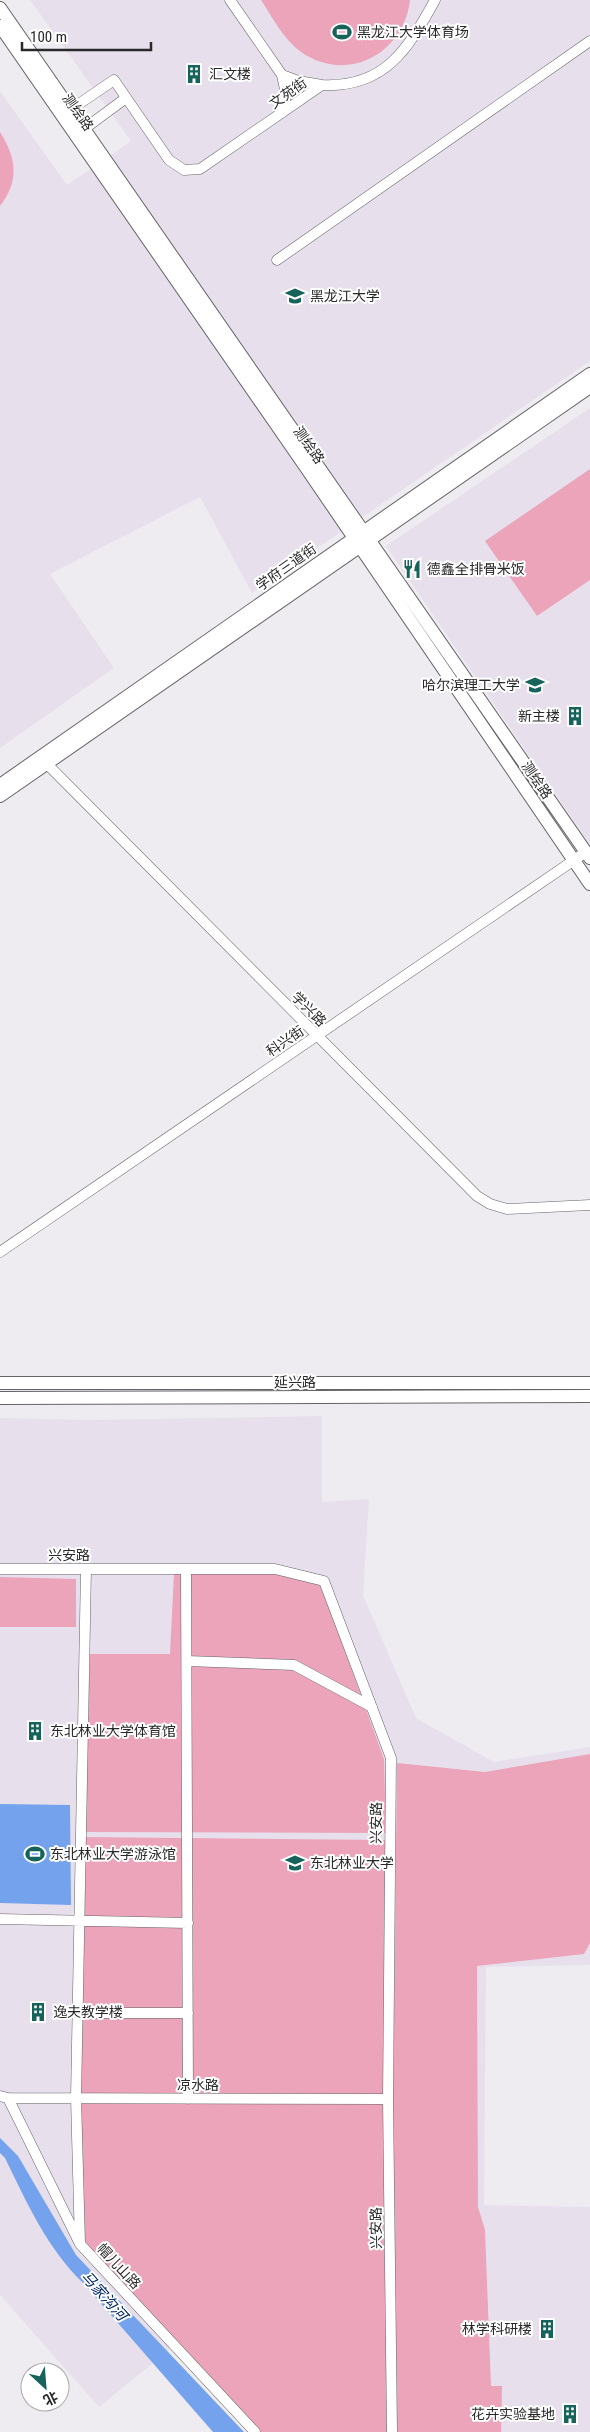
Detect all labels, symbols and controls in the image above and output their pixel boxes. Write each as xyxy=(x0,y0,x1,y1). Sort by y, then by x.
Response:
scale bar xyxy=(22,20,151,52)
sports icon: 黑龙江大学体育场 xyxy=(331,21,353,43)
place label: 黑龙江大学体育场 xyxy=(357,24,469,40)
text: 100 m xyxy=(30,28,67,46)
building icon: 汇文楼 xyxy=(183,63,205,85)
place label: 汇文楼 xyxy=(209,66,251,82)
street label: 文苑街 xyxy=(266,74,310,112)
street label: 测绘路 xyxy=(59,90,97,134)
school or university icon: 黑龙江大学 xyxy=(284,285,306,307)
place label: 黑龙江大学 xyxy=(310,288,380,304)
street label: 测绘路 xyxy=(290,423,328,467)
street label: 学府三道街 xyxy=(253,540,319,594)
restaurant icon: 德鑫全排骨米饭 xyxy=(401,558,423,580)
place label: 德鑫全排骨米饭 xyxy=(427,561,525,577)
school or university icon: 哈尔滨理工大学 xyxy=(524,674,546,696)
place label: 哈尔滨理工大学 xyxy=(422,677,520,693)
building icon: 新主楼 xyxy=(564,705,586,727)
place label: 新主楼 xyxy=(518,708,560,724)
street label: 测绘路 xyxy=(519,758,555,802)
street label: 学兴路 xyxy=(288,988,330,1030)
street label: 科兴街 xyxy=(263,1023,307,1059)
street label: 延兴路 xyxy=(274,1374,316,1390)
street label: 兴安路 xyxy=(48,1547,90,1563)
building icon: 东北林业大学体育馆 xyxy=(24,1720,46,1742)
place label: 东北林业大学体育馆 xyxy=(50,1723,176,1739)
street label: 兴安路 xyxy=(368,1802,384,1844)
sports icon: 东北林业大学游泳馆 xyxy=(24,1843,46,1865)
place label: 东北林业大学游泳馆 xyxy=(50,1846,176,1862)
school or university icon: 东北林业大学 xyxy=(284,1852,306,1874)
place label: 东北林业大学 xyxy=(310,1855,394,1871)
building icon: 逸夫教学楼 xyxy=(27,2001,49,2023)
place label: 逸夫教学楼 xyxy=(53,2004,123,2020)
street label: 凉水路 xyxy=(177,2077,219,2093)
street label: 兴安路 xyxy=(368,2207,384,2249)
street label: 帽儿山路 xyxy=(94,2240,144,2292)
water label: 马家沟河 xyxy=(77,2268,133,2327)
building icon: 林学科研楼 xyxy=(536,2318,558,2340)
place label: 林学科研楼 xyxy=(462,2321,532,2337)
north arrow xyxy=(20,2362,70,2412)
text: 北 xyxy=(41,2388,60,2409)
building icon: 花卉实验基地 xyxy=(559,2403,581,2425)
place label: 花卉实验基地 xyxy=(471,2406,555,2422)

